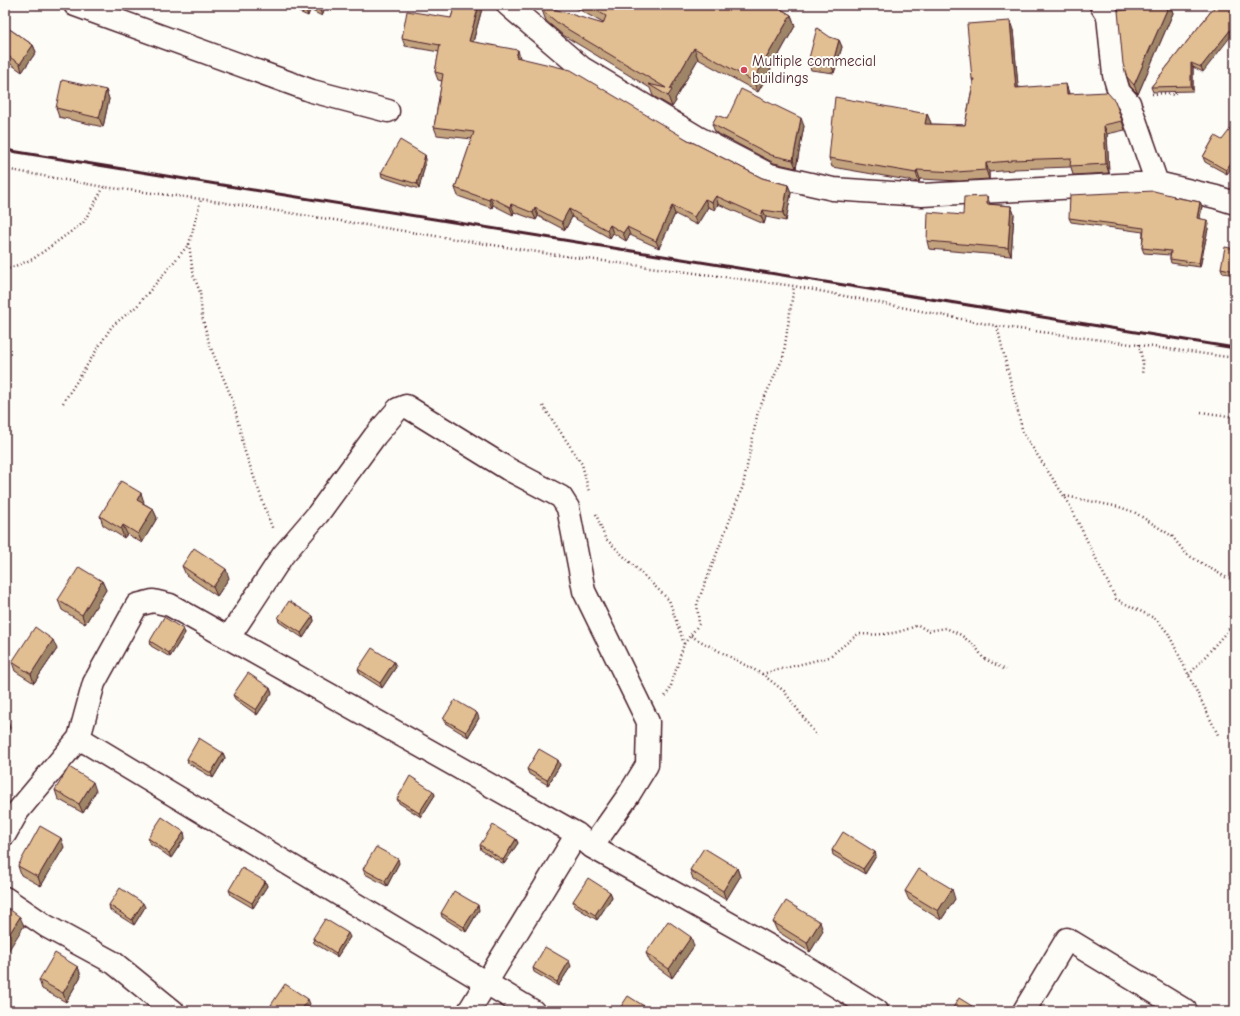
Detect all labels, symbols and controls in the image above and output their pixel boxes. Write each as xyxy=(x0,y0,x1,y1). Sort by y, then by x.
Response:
place label: Multiple commecial buildings xyxy=(752,52,876,87)
marker: Multiple commecial buildings xyxy=(739,65,749,75)

